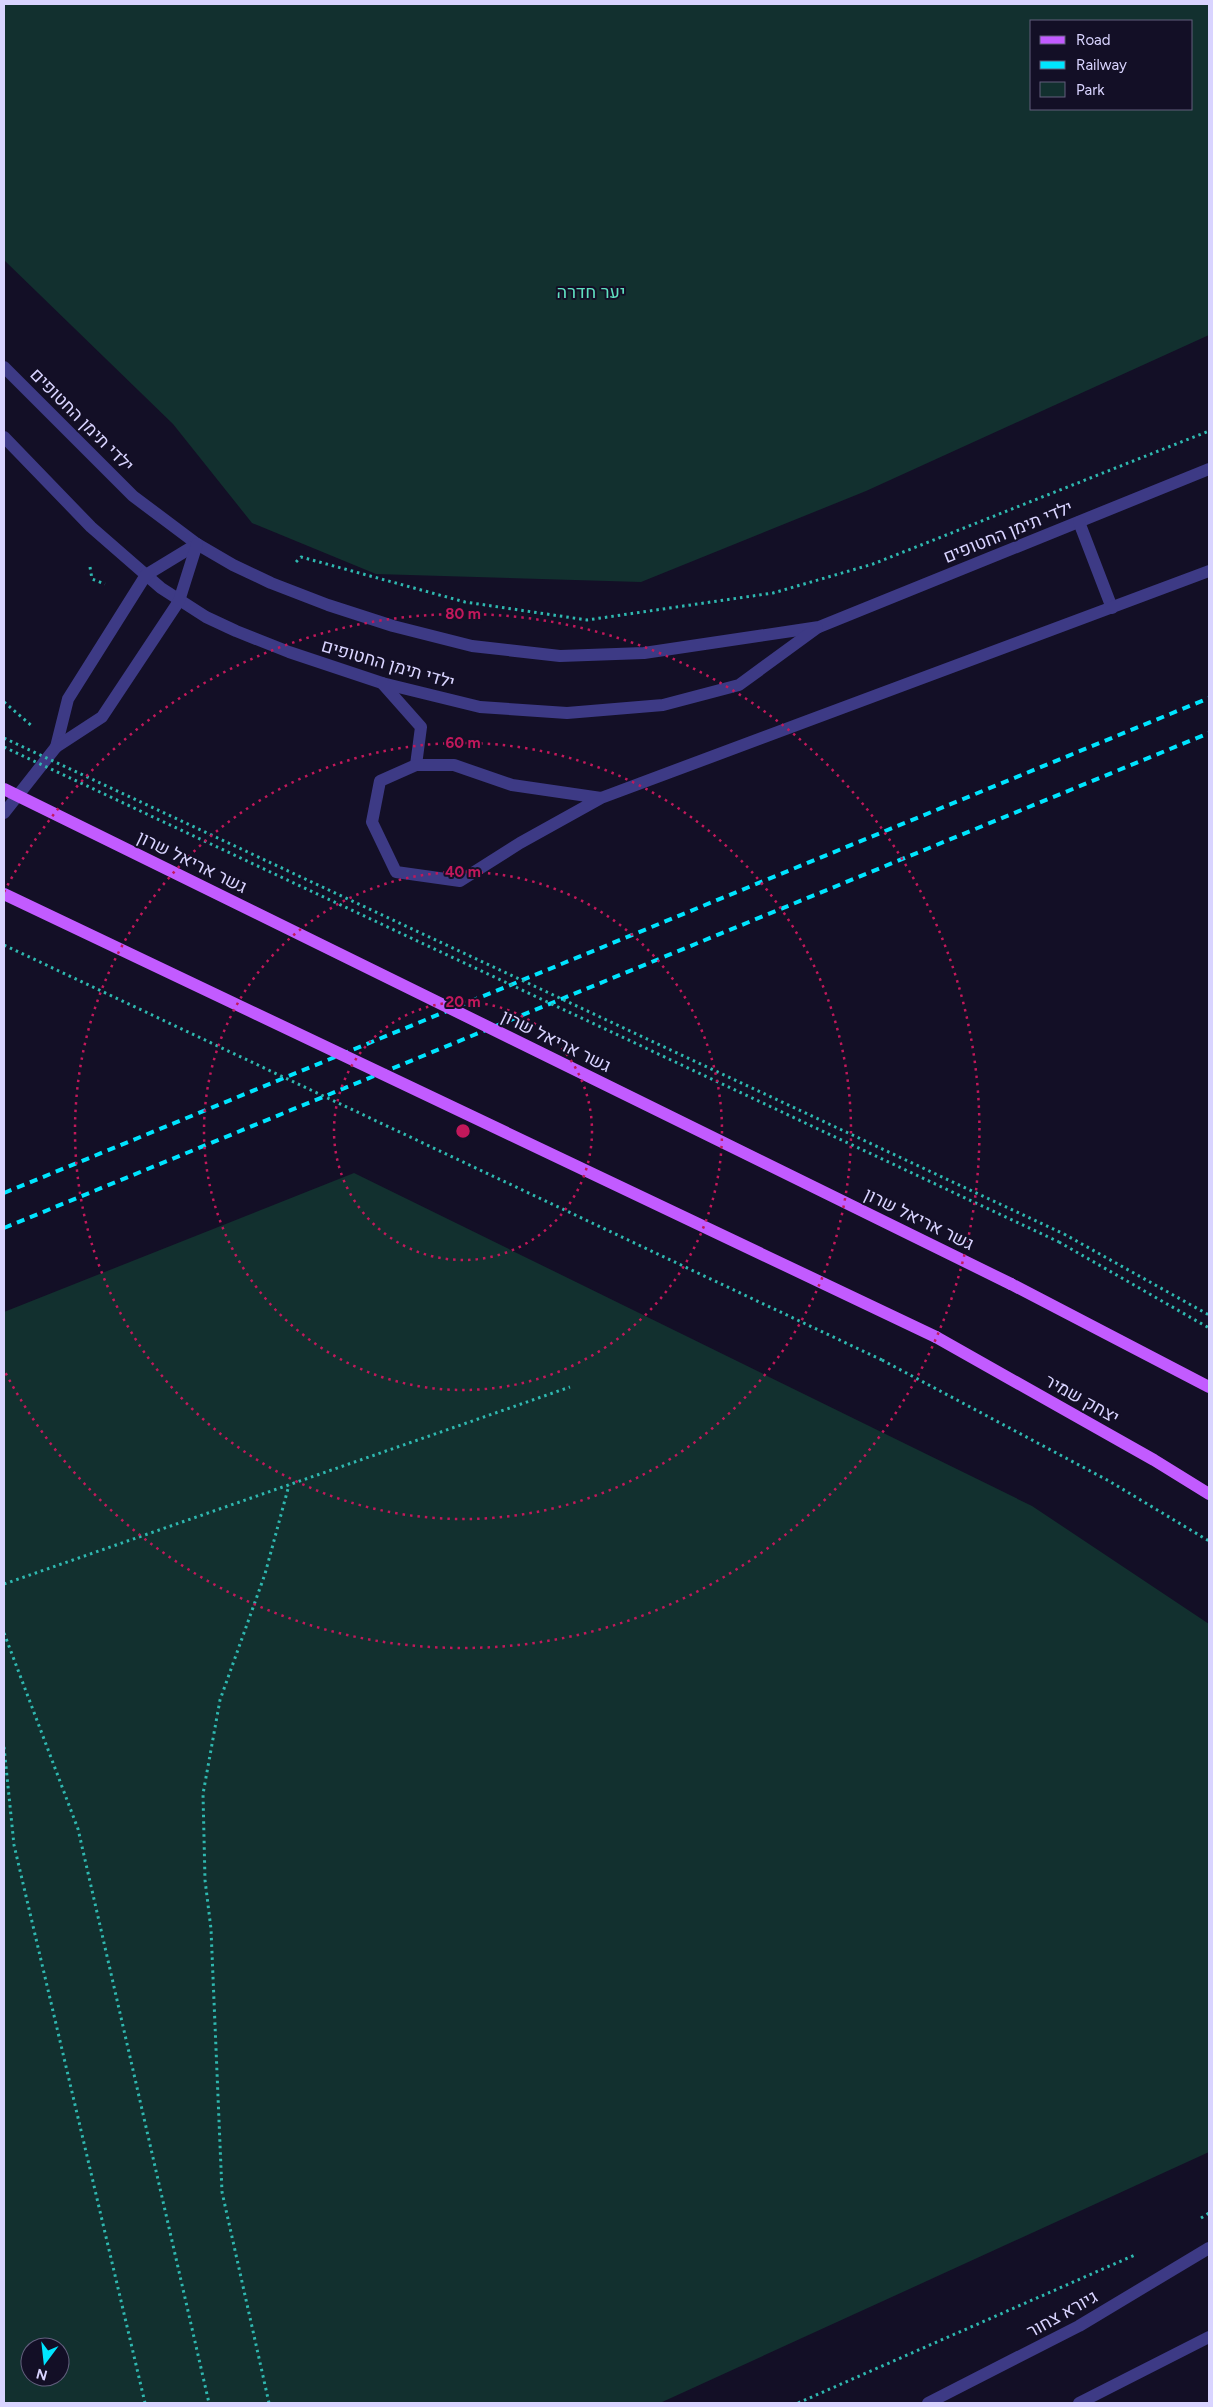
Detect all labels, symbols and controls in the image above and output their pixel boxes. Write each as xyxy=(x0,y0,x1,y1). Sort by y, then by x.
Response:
legend xyxy=(1030,20,1193,110)
text: Road xyxy=(1076,31,1111,49)
text: Railway xyxy=(1076,56,1127,74)
text: Park xyxy=(1076,81,1105,99)
park label: יער חדרה xyxy=(557,281,625,303)
street label: ילדי תימן החטופים xyxy=(26,364,138,476)
street label: ילדי תימן החטופים xyxy=(940,496,1076,568)
text: 80 m xyxy=(445,605,481,623)
street label: ילדי תימן החטופים xyxy=(319,634,457,694)
text: 60 m xyxy=(445,734,481,752)
street label: גשר אריאל שרון xyxy=(134,826,250,898)
text: 40 m xyxy=(445,863,481,881)
text: 20 m xyxy=(445,993,481,1011)
street label: גשר אריאל שרון xyxy=(498,1005,614,1077)
centre of rings xyxy=(454,1122,472,1140)
street label: גשר אריאל שרון xyxy=(861,1183,977,1255)
street label: יצחק שמיר xyxy=(1041,1370,1123,1428)
street label: גיורא צחור xyxy=(1023,2286,1101,2342)
north arrow xyxy=(20,2337,70,2387)
text: N xyxy=(34,2364,49,2384)

